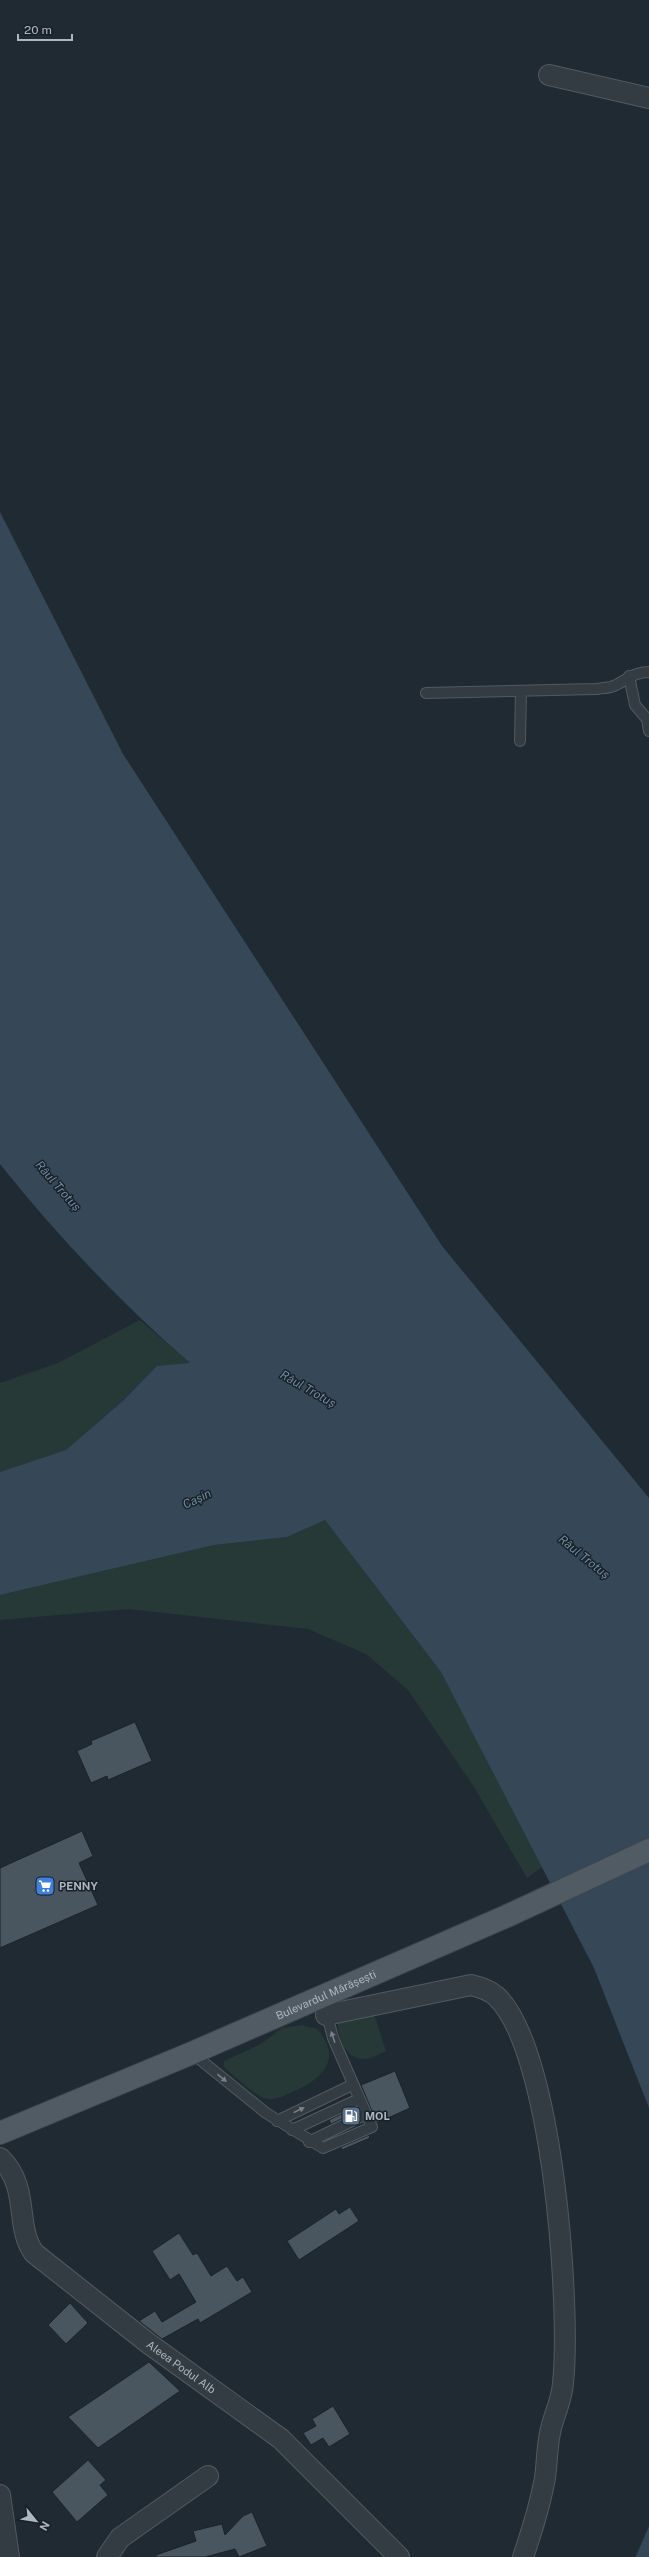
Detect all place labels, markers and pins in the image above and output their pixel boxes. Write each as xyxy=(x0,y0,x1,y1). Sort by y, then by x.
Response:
supermarket icon: PENNY xyxy=(34,1875,56,1897)
place label: PENNY xyxy=(59,1880,98,1892)
fuel station icon: MOL xyxy=(340,2105,362,2127)
place label: MOL xyxy=(365,2110,390,2122)

